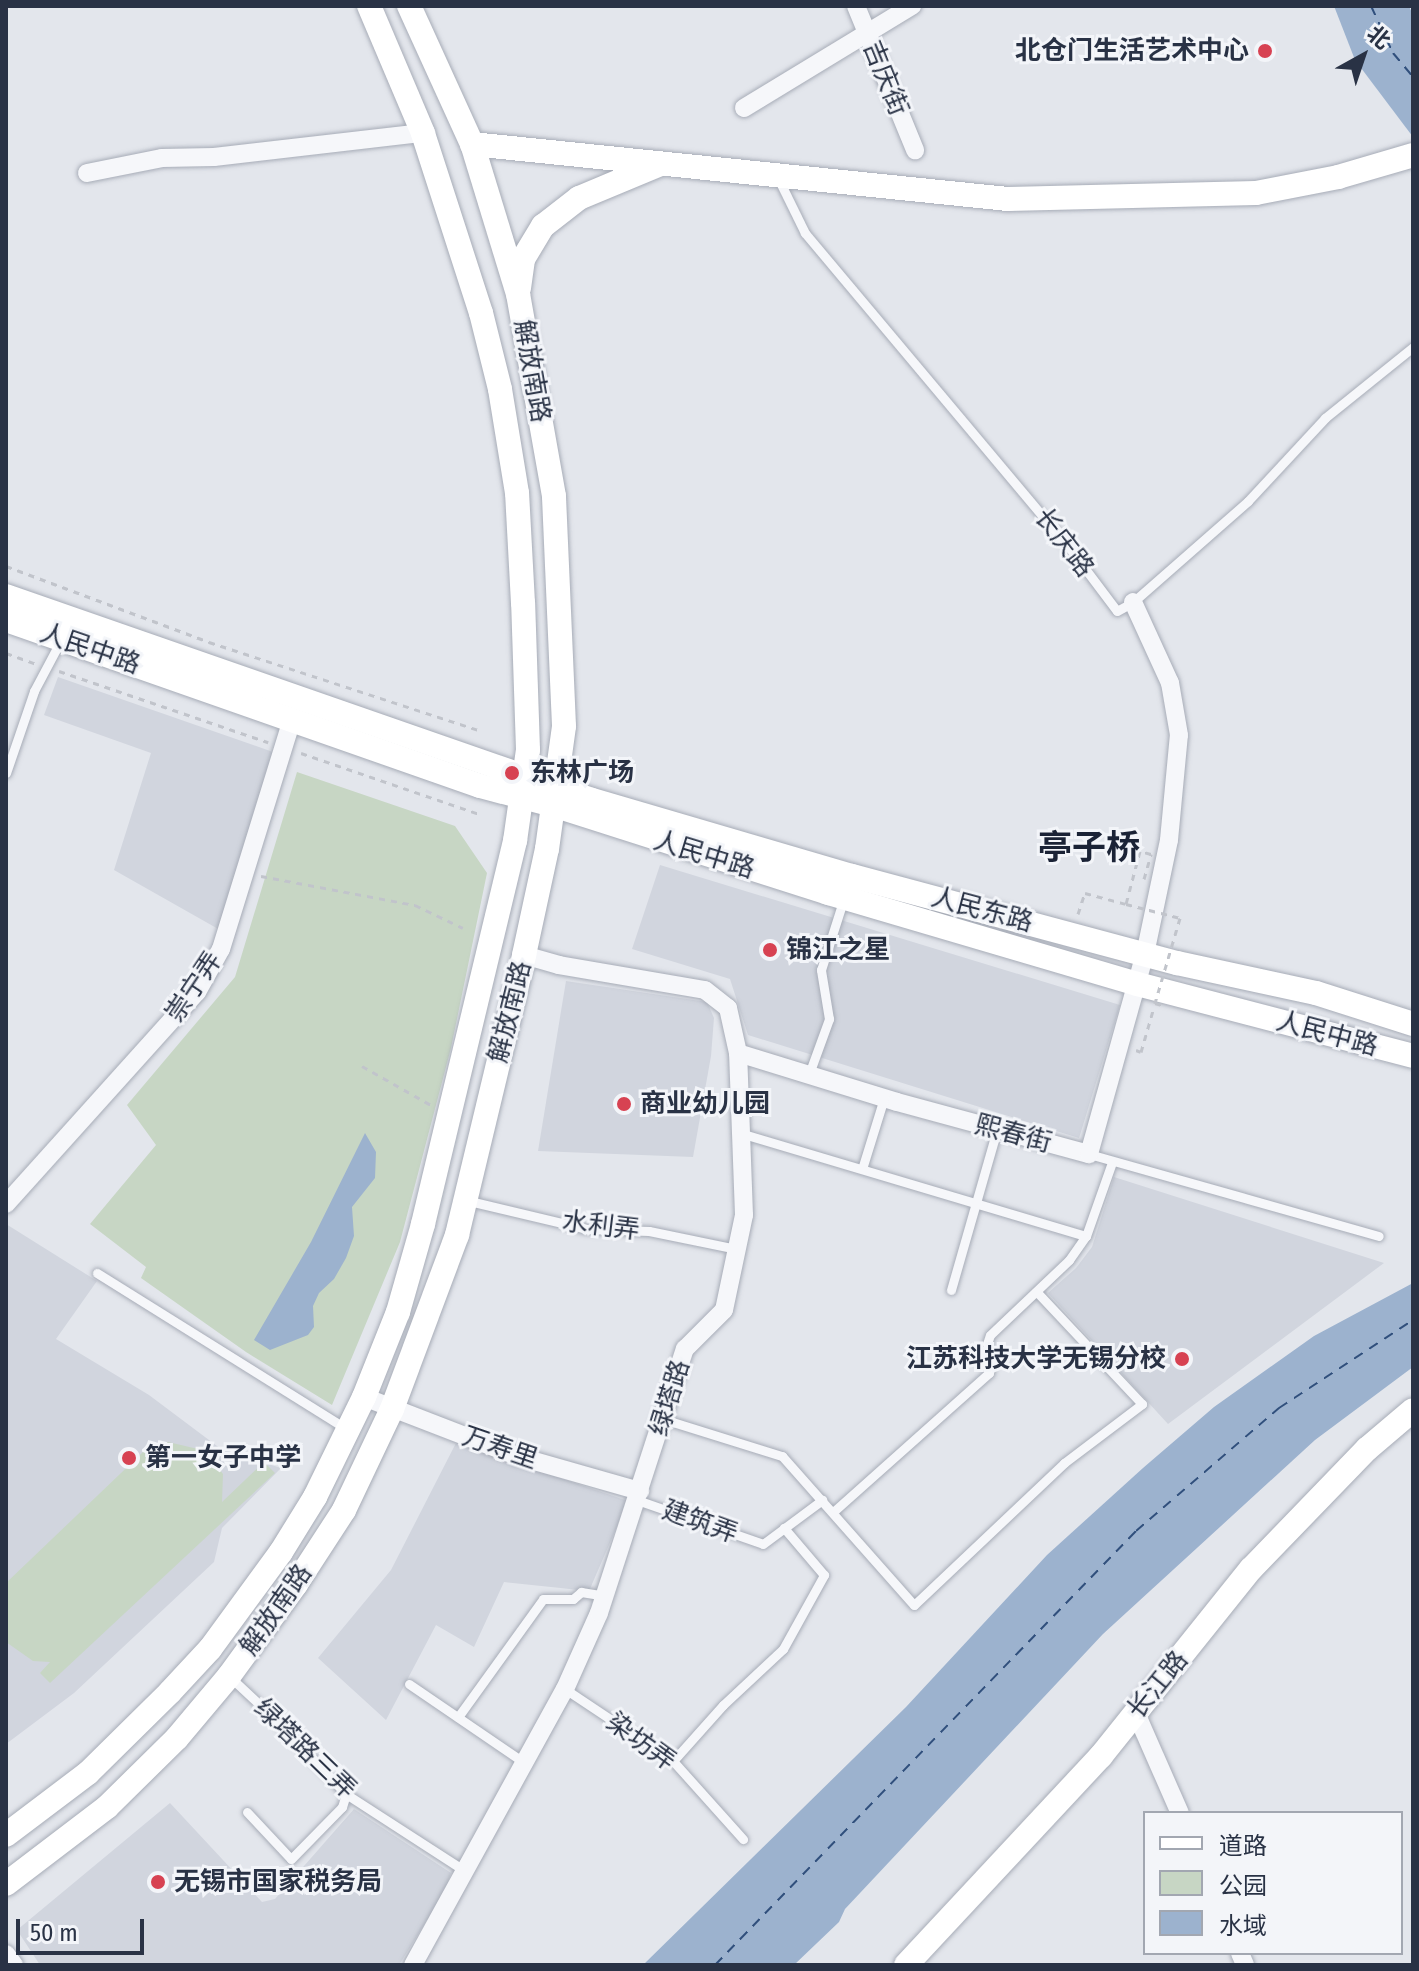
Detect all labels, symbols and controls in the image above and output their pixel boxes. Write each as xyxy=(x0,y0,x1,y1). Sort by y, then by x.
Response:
north arrow xyxy=(1323,16,1403,96)
text: 北 xyxy=(1362,20,1396,55)
place label: 北仓门生活艺术中心 xyxy=(1015,35,1249,67)
street label: 吉庆街 xyxy=(856,36,914,120)
marker: 北仓门生活艺术中心 xyxy=(1256,42,1274,60)
street label: 解放南路 xyxy=(508,317,556,425)
street label: 长庆路 xyxy=(1028,503,1100,583)
street label: 人民中路 xyxy=(36,617,144,681)
place label: 东林广场 xyxy=(530,757,634,789)
marker: 东林广场 xyxy=(501,762,523,784)
street label: 人民中路 xyxy=(650,825,758,885)
district label: 亭子桥 xyxy=(1038,828,1140,868)
street label: 人民东路 xyxy=(928,881,1036,939)
place label: 锦江之星 xyxy=(786,934,890,966)
marker: 锦江之星 xyxy=(761,941,779,959)
street label: 崇宁弄 xyxy=(159,946,229,1028)
street label: 解放南路 xyxy=(482,958,538,1066)
street label: 人民中路 xyxy=(1273,1005,1381,1063)
place label: 商业幼儿园 xyxy=(640,1088,770,1120)
marker: 商业幼儿园 xyxy=(615,1095,633,1113)
street label: 熙春街 xyxy=(971,1109,1055,1159)
street label: 水利弄 xyxy=(560,1206,642,1246)
place label: 江苏科技大学无锡分校 xyxy=(906,1343,1166,1375)
marker: 江苏科技大学无锡分校 xyxy=(1173,1350,1191,1368)
street label: 绿塔路 xyxy=(644,1356,696,1440)
street label: 万寿里 xyxy=(458,1421,542,1475)
place label: 第一女子中学 xyxy=(145,1442,301,1474)
marker: 第一女子中学 xyxy=(120,1449,138,1467)
street label: 建筑弄 xyxy=(658,1494,742,1550)
street label: 解放南路 xyxy=(233,1558,319,1662)
street label: 长江路 xyxy=(1121,1645,1195,1725)
street label: 绿塔路三弄 xyxy=(247,1693,363,1805)
street label: 染坊弄 xyxy=(600,1706,682,1778)
legend xyxy=(1143,1811,1403,1955)
text: 道路 xyxy=(1219,1832,1267,1860)
place label: 无锡市国家税务局 xyxy=(174,1866,382,1898)
text: 公园 xyxy=(1219,1872,1267,1900)
marker: 无锡市国家税务局 xyxy=(149,1873,167,1891)
scale bar xyxy=(20,1903,148,1953)
text: 水域 xyxy=(1219,1912,1267,1940)
text: 50 m xyxy=(30,1919,78,1947)

